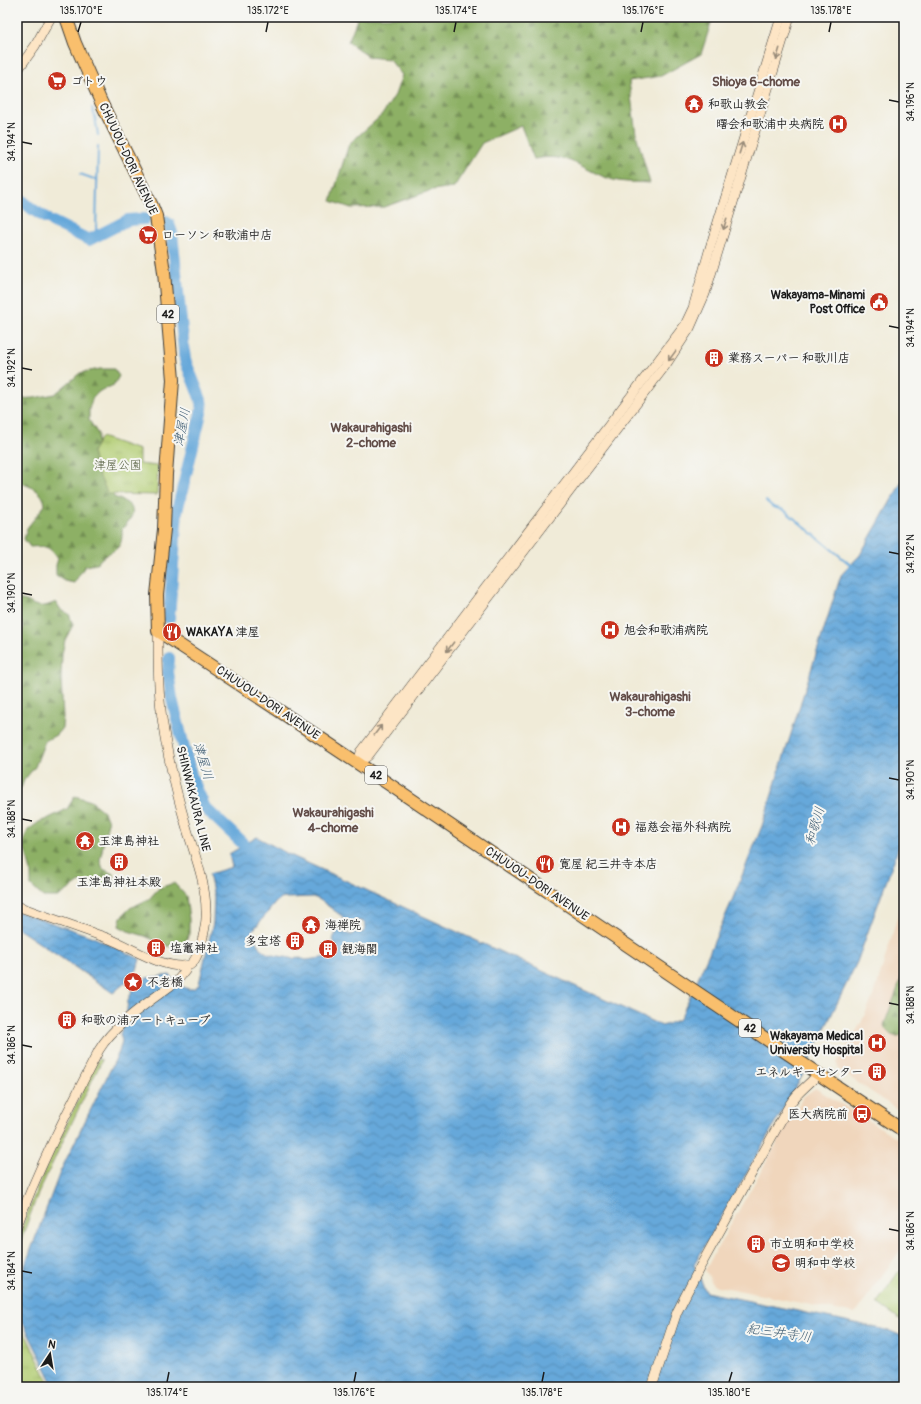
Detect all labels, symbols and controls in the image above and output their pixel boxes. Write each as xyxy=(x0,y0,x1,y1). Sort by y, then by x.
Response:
text: 135.170°E xyxy=(60,5,102,17)
text: 135.172°E xyxy=(247,5,289,17)
text: 135.174°E xyxy=(435,5,477,17)
text: 135.176°E xyxy=(622,5,664,17)
text: 135.178°E xyxy=(811,5,851,17)
one-way arrow xyxy=(774,48,781,61)
supermarket icon: ゴトウ xyxy=(46,70,68,92)
place label: ゴトウ xyxy=(71,74,107,89)
district label: Shioya 6-chome xyxy=(712,74,801,90)
text: 34.196°N xyxy=(905,82,917,122)
temple icon: 和歌山教会 xyxy=(683,93,705,115)
place label: 和歌山教会 xyxy=(708,97,768,112)
street label: CHUUOU-DORI AVENUE xyxy=(95,101,161,217)
hospital icon: 曙会和歌浦中央病院 xyxy=(827,113,849,135)
place label: 曙会和歌浦中央病院 xyxy=(716,117,824,132)
text: 34.194°N xyxy=(6,122,18,162)
one-way arrow xyxy=(738,141,745,154)
one-way arrow xyxy=(721,217,729,229)
supermarket icon: ローソン 和歌浦中店 xyxy=(137,224,159,246)
place label: ローソン 和歌浦中店 xyxy=(162,228,273,243)
place label: Wakayama-Minami Post Office xyxy=(771,288,866,317)
public building icon: Wakayama-Minami Post Office xyxy=(868,291,890,313)
road number: 42 xyxy=(157,305,179,323)
text: 34.194°N xyxy=(905,308,917,348)
building icon: 業務スーパー 和歌川店 xyxy=(703,347,725,369)
text: 34.192°N xyxy=(6,348,18,388)
one-way arrow xyxy=(668,351,676,362)
place label: 業務スーパー 和歌川店 xyxy=(728,351,850,366)
water label: 津屋川 xyxy=(170,406,194,448)
district label: Wakaurahigashi 2-chome xyxy=(330,420,412,451)
park label: 津屋公園 xyxy=(94,458,142,473)
text: 34.192°N xyxy=(905,534,917,574)
text: 34.190°N xyxy=(6,572,18,613)
hospital icon: 旭会和歌浦病院 xyxy=(599,619,621,641)
restaurant icon: WAKAYA 津屋 xyxy=(161,621,183,643)
place label: 旭会和歌浦病院 xyxy=(624,623,708,638)
place label: WAKAYA 津屋 xyxy=(186,625,260,640)
one-way arrow xyxy=(446,642,454,653)
street label: CHUUOU-DORI AVENUE xyxy=(213,663,323,743)
district label: Wakaurahigashi 3-chome xyxy=(609,689,691,720)
one-way arrow xyxy=(374,725,382,736)
water label: 津屋川 xyxy=(190,740,216,782)
street label: SHINWAKAURA LINE xyxy=(173,745,213,853)
text: 34.190°N xyxy=(905,759,917,800)
road number: 42 xyxy=(365,766,387,784)
text: 34.188°N xyxy=(6,799,18,838)
district label: Wakaurahigashi 4-chome xyxy=(292,805,374,836)
water label: 和歌川 xyxy=(802,805,828,847)
hospital icon: 福慈会福外科病院 xyxy=(610,816,632,838)
place label: 福慈会福外科病院 xyxy=(635,820,731,835)
temple icon: 玉津島神社 xyxy=(74,830,96,852)
place label: 玉津島神社 xyxy=(99,834,159,849)
street label: CHUUOU-DORI AVENUE xyxy=(482,844,592,924)
building icon: 玉津島神社本殿 xyxy=(108,851,130,873)
restaurant icon: 寛屋 紀三井寺本店 xyxy=(534,853,556,875)
place label: 寛屋 紀三井寺本店 xyxy=(559,857,658,872)
place label: 玉津島神社本殿 xyxy=(77,875,161,890)
temple icon: 海禅院 xyxy=(300,914,322,936)
place label: 海禅院 xyxy=(325,918,361,933)
building icon: 多宝塔 xyxy=(284,930,306,952)
place label: 多宝塔 xyxy=(245,934,281,949)
building icon: 塩竃神社 xyxy=(145,937,167,959)
building icon: 観海閣 xyxy=(317,938,339,960)
place label: 塩竃神社 xyxy=(170,941,218,956)
place label: 観海閣 xyxy=(342,942,378,957)
place icon: 不老橋 xyxy=(122,971,144,993)
place label: 不老橋 xyxy=(147,975,183,990)
text: 34.188°N xyxy=(905,985,917,1024)
building icon: 和歌の浦アートキューブ xyxy=(56,1009,78,1031)
place label: 和歌の浦アートキューブ xyxy=(81,1013,211,1028)
road number: 42 xyxy=(739,1019,761,1037)
text: 34.186°N xyxy=(6,1025,18,1065)
place label: Wakayama Medical University Hospital xyxy=(770,1029,863,1058)
hospital icon: Wakayama Medical University Hospital xyxy=(866,1032,888,1054)
building icon: エネルギーセンター xyxy=(866,1061,888,1083)
place label: エネルギーセンター xyxy=(755,1065,863,1080)
bus stop icon: 医大病院前 xyxy=(851,1103,873,1125)
place label: 医大病院前 xyxy=(788,1107,848,1122)
text: 34.186°N xyxy=(905,1211,917,1251)
building icon: 市立明和中学校 xyxy=(745,1233,767,1255)
place label: 市立明和中学校 xyxy=(770,1237,854,1252)
text: 34.184°N xyxy=(6,1251,18,1291)
school or university icon: 明和中学校 xyxy=(770,1252,792,1274)
place label: 明和中学校 xyxy=(795,1256,855,1271)
water label: 紀三井寺川 xyxy=(746,1321,812,1345)
north arrow xyxy=(30,1334,70,1374)
text: N xyxy=(47,1338,58,1352)
text: 135.174°E xyxy=(146,1387,188,1399)
text: 135.176°E xyxy=(333,1387,375,1399)
text: 135.178°E xyxy=(522,1387,562,1399)
text: 135.180°E xyxy=(708,1387,750,1399)

